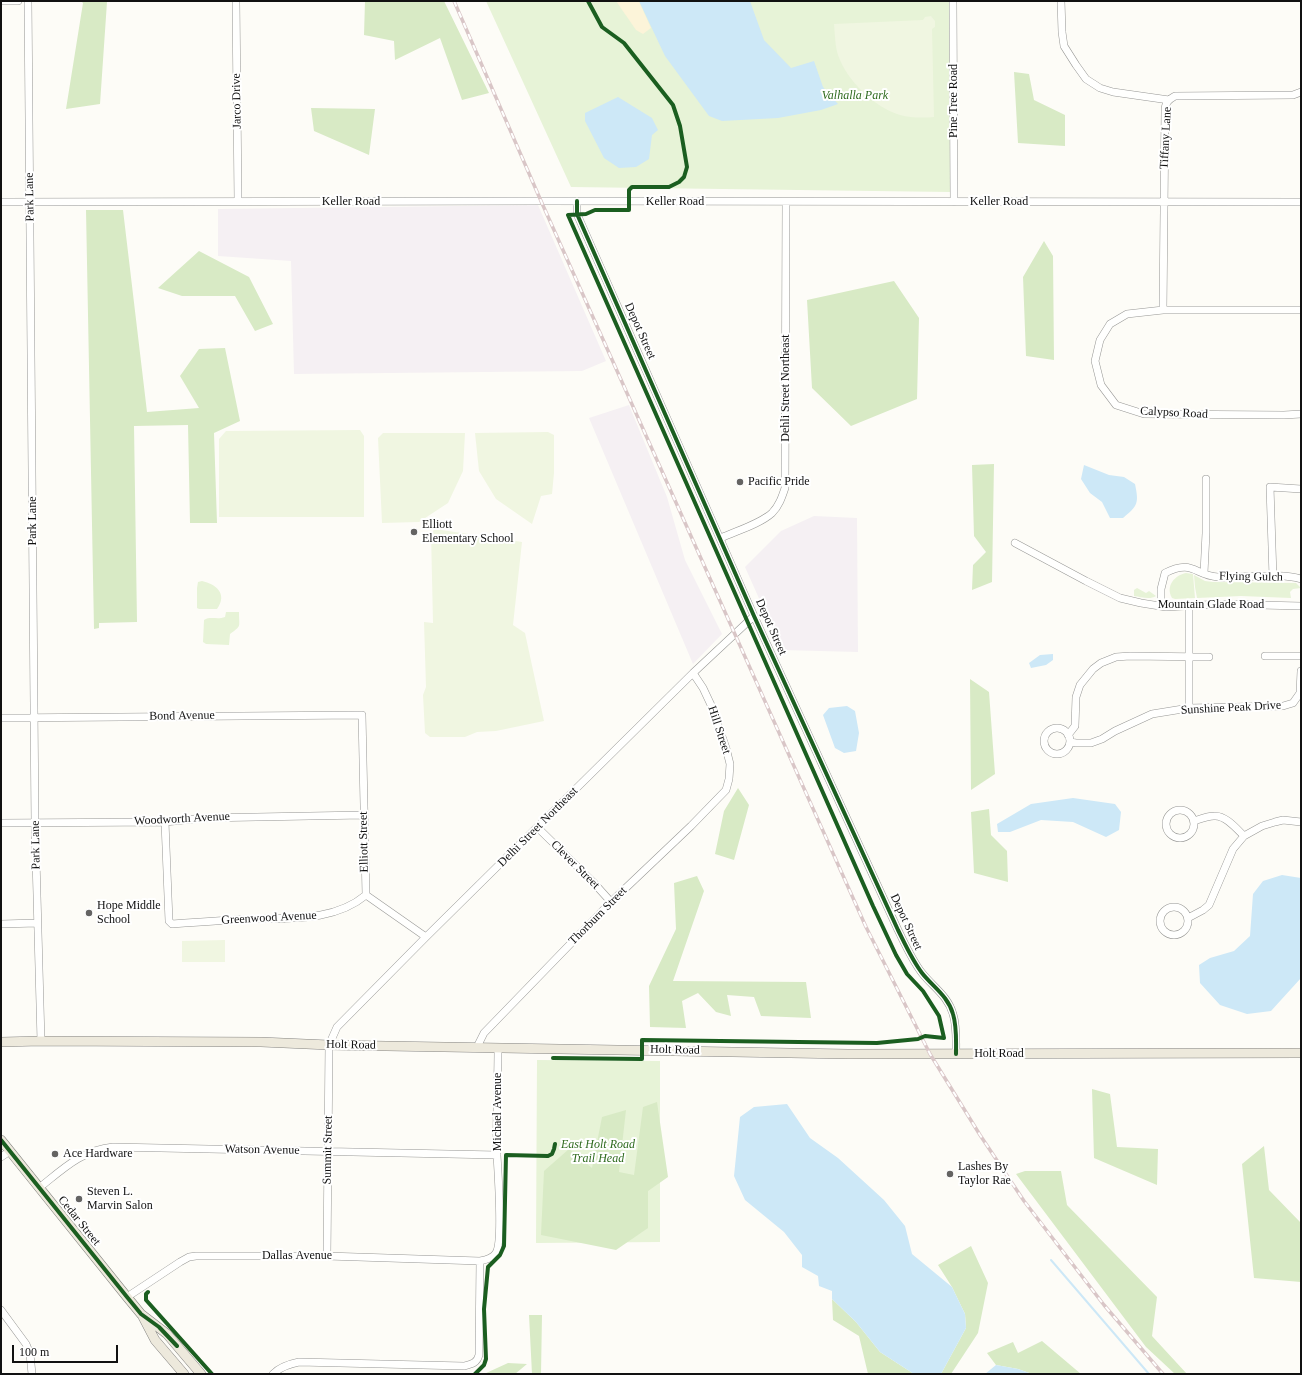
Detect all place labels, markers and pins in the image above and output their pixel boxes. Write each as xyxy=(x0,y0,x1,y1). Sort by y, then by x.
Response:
place label: Pacific Pride xyxy=(748,475,810,489)
marker: Pacific Pride xyxy=(735,477,745,487)
place label: Elliott Elementary School xyxy=(422,518,514,546)
marker: Elliott Elementary School xyxy=(409,527,419,537)
place label: Hope Middle School xyxy=(97,899,161,927)
marker: Hope Middle School xyxy=(84,908,94,918)
place label: Ace Hardware xyxy=(63,1147,133,1161)
marker: Ace Hardware xyxy=(50,1149,60,1159)
place label: Lashes By Taylor Rae xyxy=(958,1160,1011,1188)
marker: Lashes By Taylor Rae xyxy=(945,1169,955,1179)
place label: Steven L. Marvin Salon xyxy=(87,1185,153,1213)
marker: Steven L. Marvin Salon xyxy=(74,1194,84,1204)

